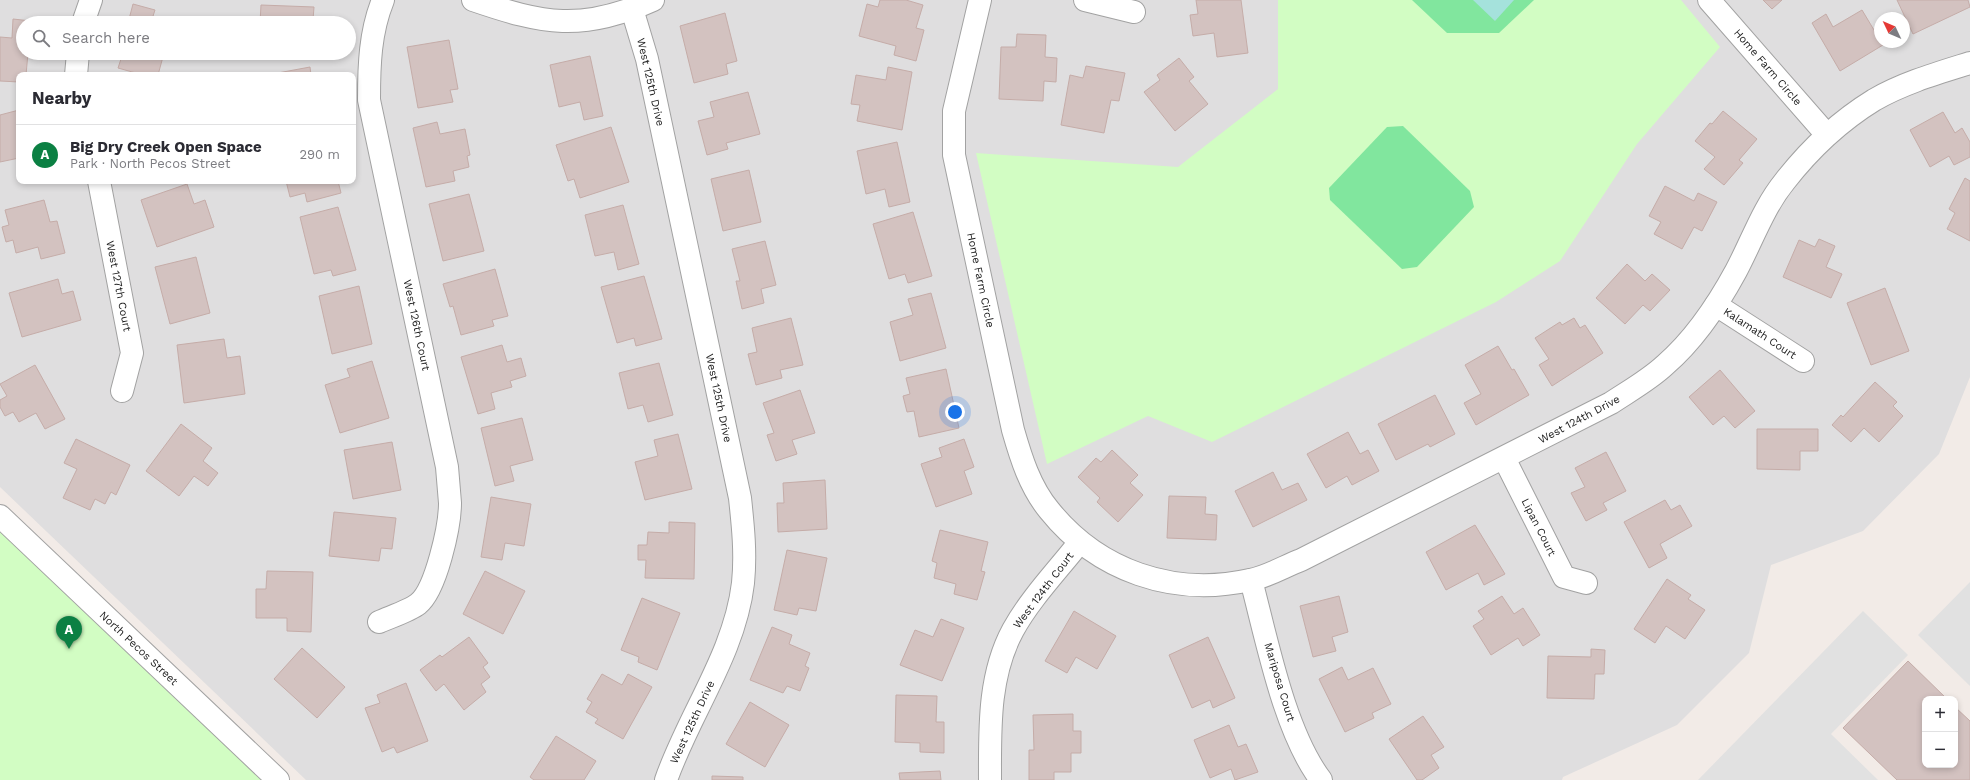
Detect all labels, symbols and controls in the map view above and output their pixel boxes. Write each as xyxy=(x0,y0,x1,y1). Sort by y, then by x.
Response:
north arrow xyxy=(1874,12,1910,48)
search box xyxy=(16,16,356,60)
street label: Home Farm Circle xyxy=(1731,26,1804,108)
icon: search xyxy=(30,27,52,49)
text: Search here xyxy=(62,29,150,47)
street label: West 125th Drive xyxy=(634,37,667,127)
text: Nearby xyxy=(32,88,91,108)
text: Big Dry Creek Open Space xyxy=(70,138,262,156)
text: A xyxy=(41,147,49,162)
text: 290 m xyxy=(299,147,340,162)
text: Park · North Pecos Street xyxy=(70,156,230,171)
street label: Home Farm Circle xyxy=(964,231,997,329)
street label: West 127th Court xyxy=(103,240,134,333)
street label: West 126th Court xyxy=(401,278,433,372)
street label: Kalamath Court xyxy=(1721,305,1799,362)
street label: West 125th Drive xyxy=(703,353,734,444)
street label: West 124th Drive xyxy=(1536,393,1622,446)
your location xyxy=(945,402,965,422)
street label: Lipan Court xyxy=(1518,496,1559,559)
street label: West 124th Court xyxy=(1010,549,1077,631)
street label: North Pecos Street xyxy=(97,609,181,688)
pin: A xyxy=(56,616,82,649)
street label: Mariposa Court xyxy=(1261,641,1298,723)
street label: West 125th Drive xyxy=(668,679,717,766)
map controls xyxy=(1922,696,1958,768)
button: + xyxy=(1922,696,1958,732)
button: − xyxy=(1922,732,1958,768)

